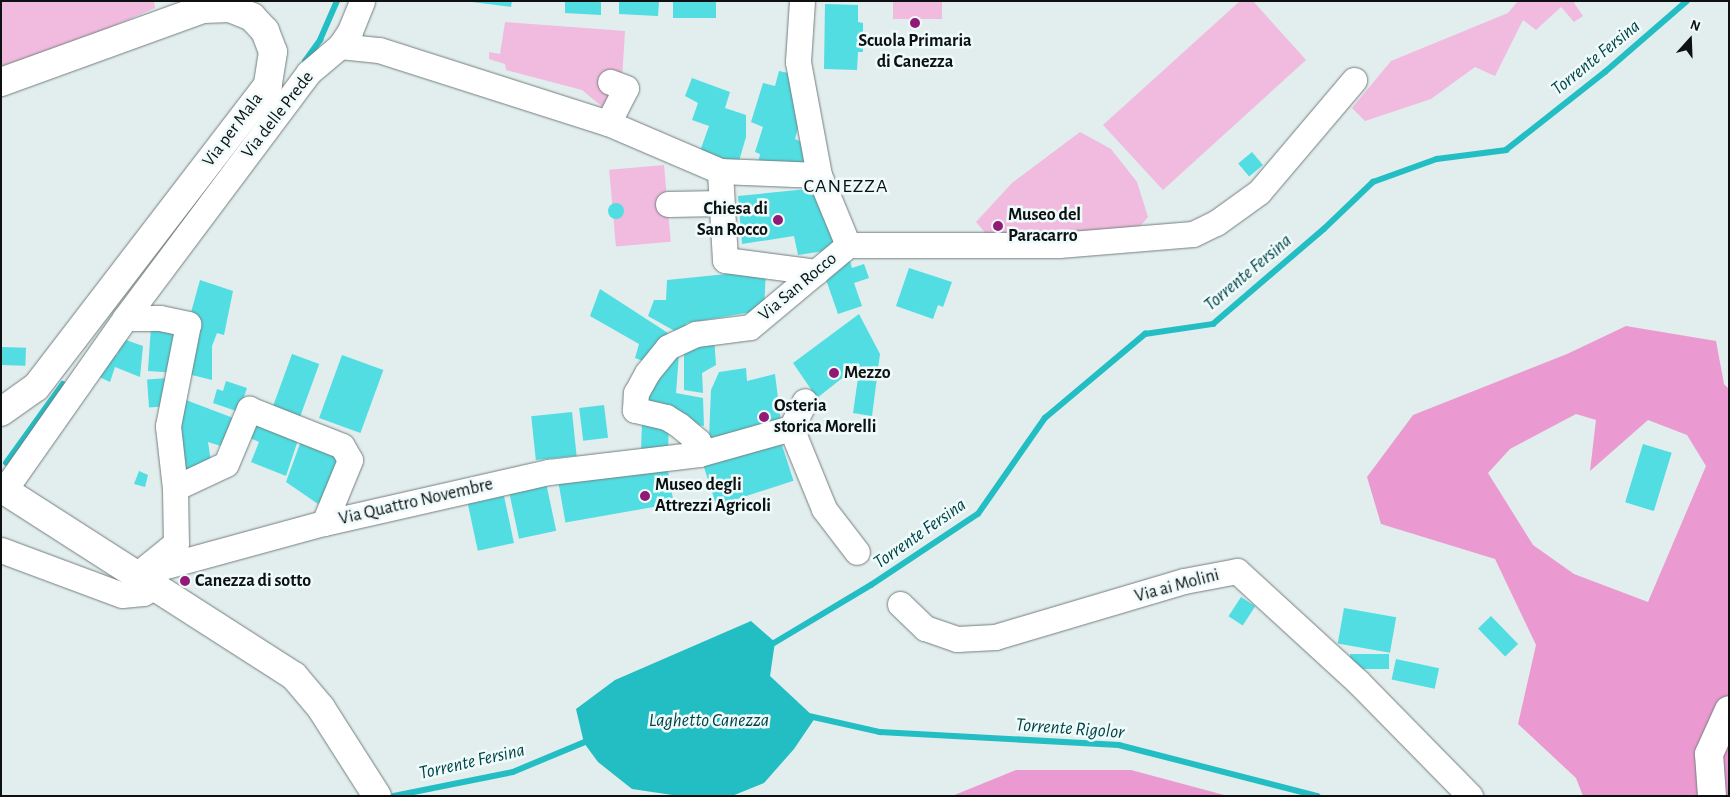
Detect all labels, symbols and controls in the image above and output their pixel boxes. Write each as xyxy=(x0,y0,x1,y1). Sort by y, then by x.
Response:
water label: Torrente Fersina xyxy=(1547,15,1645,101)
north arrow xyxy=(1665,15,1715,65)
marker: Scuola Primaria di Canezza xyxy=(909,17,921,29)
text: N xyxy=(1688,18,1702,34)
place label: Scuola Primaria di Canezza xyxy=(858,31,972,74)
street label: Via delle Prede xyxy=(237,67,319,163)
street label: Via per Mala xyxy=(198,89,268,171)
district label: CANEZZA xyxy=(803,174,889,198)
place label: Chiesa di San Rocco xyxy=(697,199,768,242)
place label: Museo del Paracarro xyxy=(1008,205,1081,248)
marker: Chiesa di San Rocco xyxy=(772,214,784,226)
marker: Museo del Paracarro xyxy=(992,220,1004,232)
water label: Torrente Fersina xyxy=(1199,230,1297,316)
street label: Via San Rocco xyxy=(755,248,841,326)
place label: Mezzo xyxy=(844,362,891,384)
marker: Mezzo xyxy=(828,367,840,379)
place label: Osteria storica Morelli xyxy=(774,396,876,438)
marker: Osteria storica Morelli xyxy=(758,411,770,423)
street label: Via Quattro Novembre xyxy=(337,474,495,530)
place label: Museo degli Attrezzi Agricoli xyxy=(655,475,771,518)
marker: Museo degli Attrezzi Agricoli xyxy=(639,490,651,502)
water label: Torrente Fersina xyxy=(869,494,971,574)
street label: Via ai Molini xyxy=(1132,564,1222,608)
place label: Canezza di sotto xyxy=(195,570,311,592)
marker: Canezza di sotto xyxy=(179,575,191,587)
water label: Laghetto Canezza xyxy=(649,710,769,732)
water label: Torrente Rigolor xyxy=(1015,714,1125,744)
water label: Torrente Fersina xyxy=(417,739,527,785)

